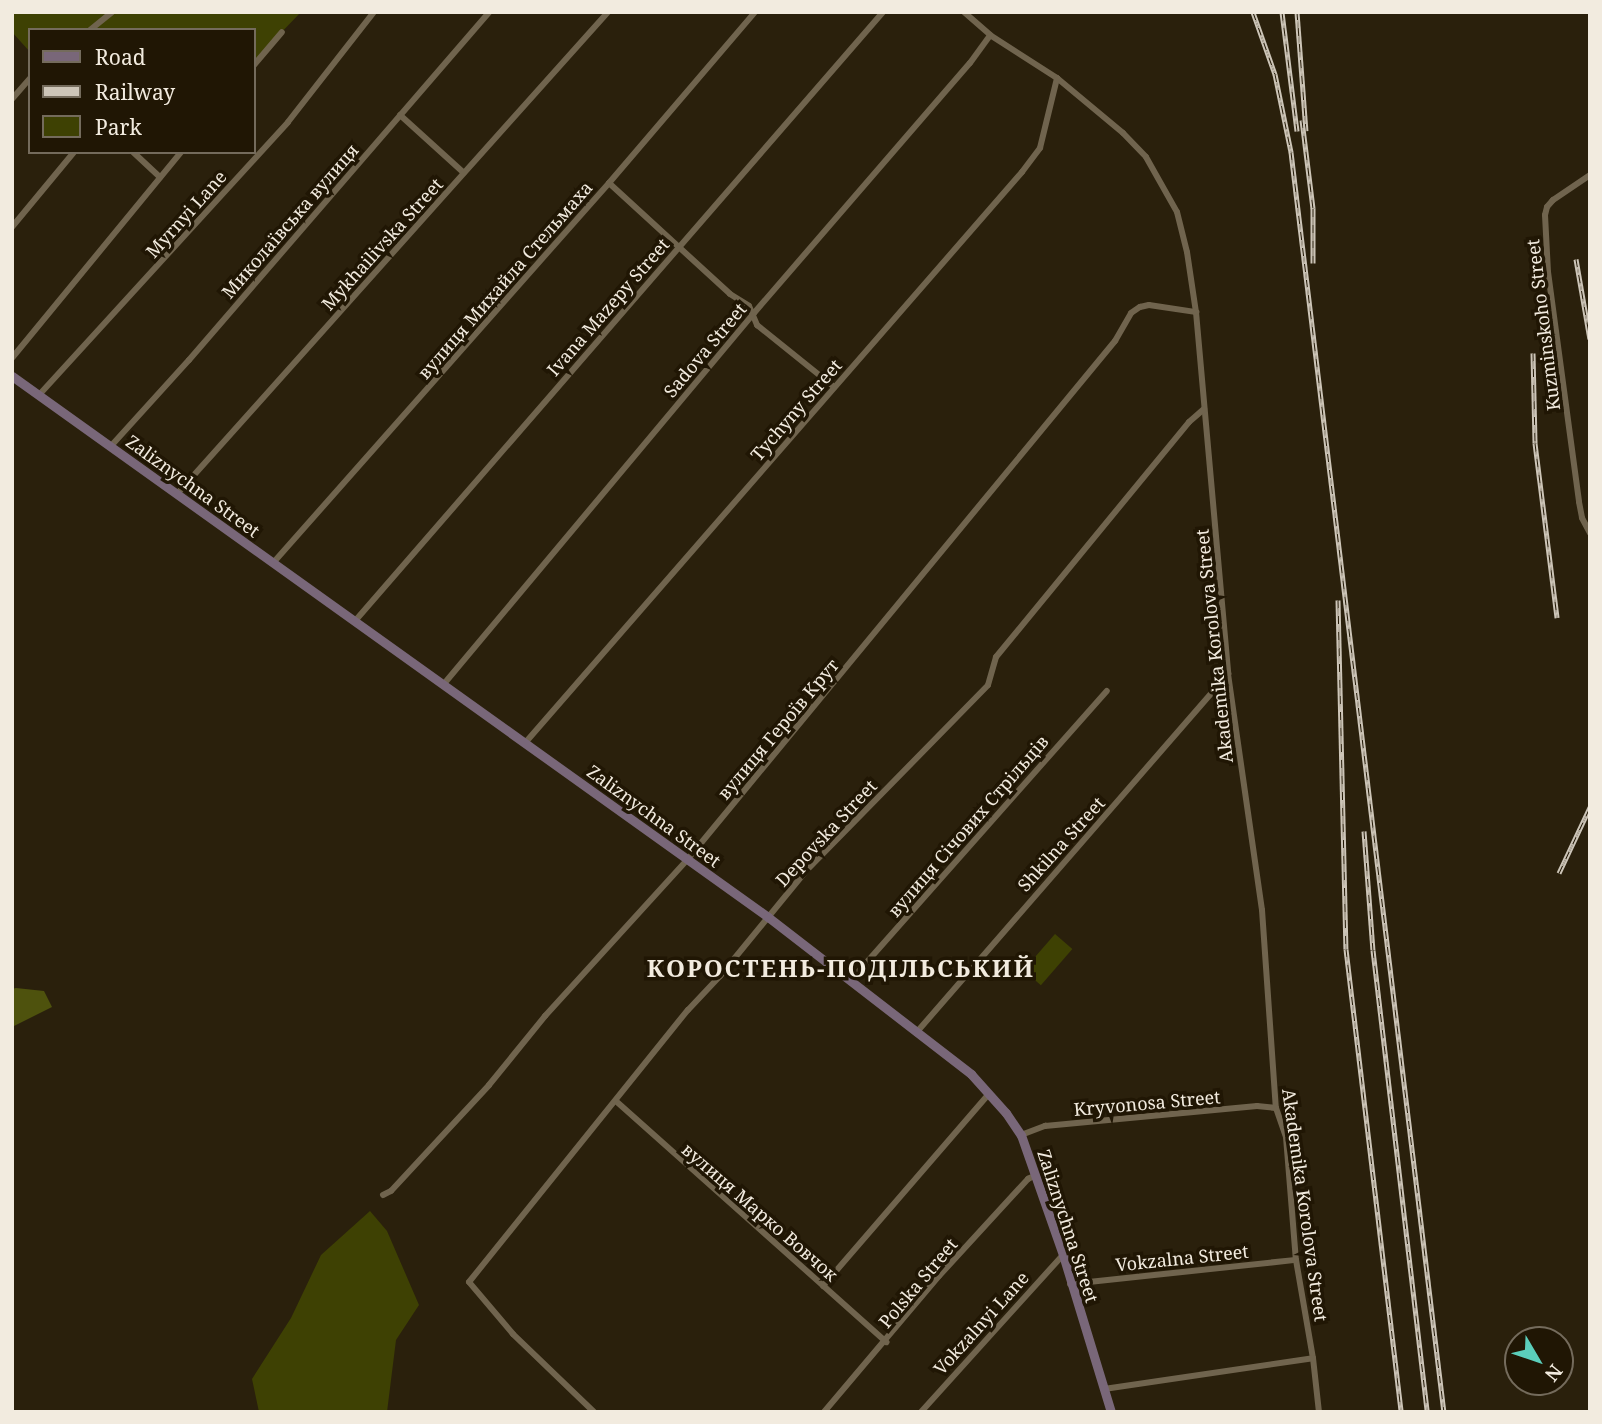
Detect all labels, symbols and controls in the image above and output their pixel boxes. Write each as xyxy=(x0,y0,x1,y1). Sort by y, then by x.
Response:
legend xyxy=(28,28,256,154)
text: Road xyxy=(95,43,146,71)
text: Railway xyxy=(95,78,175,106)
text: Park xyxy=(95,113,142,141)
street label: Миколаївська вулиця xyxy=(217,139,363,303)
street label: Myrnyi Lane xyxy=(141,166,231,262)
street label: Mykhailivska Street xyxy=(317,173,447,315)
street label: вулиця Михайла Стельмаха xyxy=(413,177,597,383)
street label: Ivana Mazepy Street xyxy=(542,234,674,380)
street label: Kuzminskoho Street xyxy=(1522,238,1564,412)
street label: Sadova Street xyxy=(659,298,751,402)
street label: Tychyny Street xyxy=(746,355,846,465)
street label: Zaliznychna Street xyxy=(122,430,264,542)
street label: Akademika Korolova Street xyxy=(1191,528,1237,764)
street label: вулиця Героїв Крут xyxy=(713,654,843,804)
street label: вулиця Січових Стрільців xyxy=(883,731,1053,921)
street label: Zaliznychna Street xyxy=(583,760,725,872)
street label: Depovska Street xyxy=(771,775,881,891)
street label: Shkilna Street xyxy=(1013,792,1109,896)
district label: КОРОСТЕНЬ-ПОДІЛЬСЬКИЙ xyxy=(649,954,1033,982)
street label: Kryvonosa Street xyxy=(1073,1086,1221,1120)
street label: Akademika Korolova Street xyxy=(1278,1087,1332,1323)
street label: вулиця Марко Вовчок xyxy=(678,1138,842,1286)
street label: Zaliznychna Street xyxy=(1033,1147,1103,1305)
street label: Polska Street xyxy=(874,1234,962,1332)
street label: Vokzalna Street xyxy=(1114,1240,1250,1276)
street label: Vokzalnyi Lane xyxy=(929,1267,1033,1379)
north arrow xyxy=(1504,1326,1574,1396)
text: N xyxy=(1539,1359,1569,1387)

